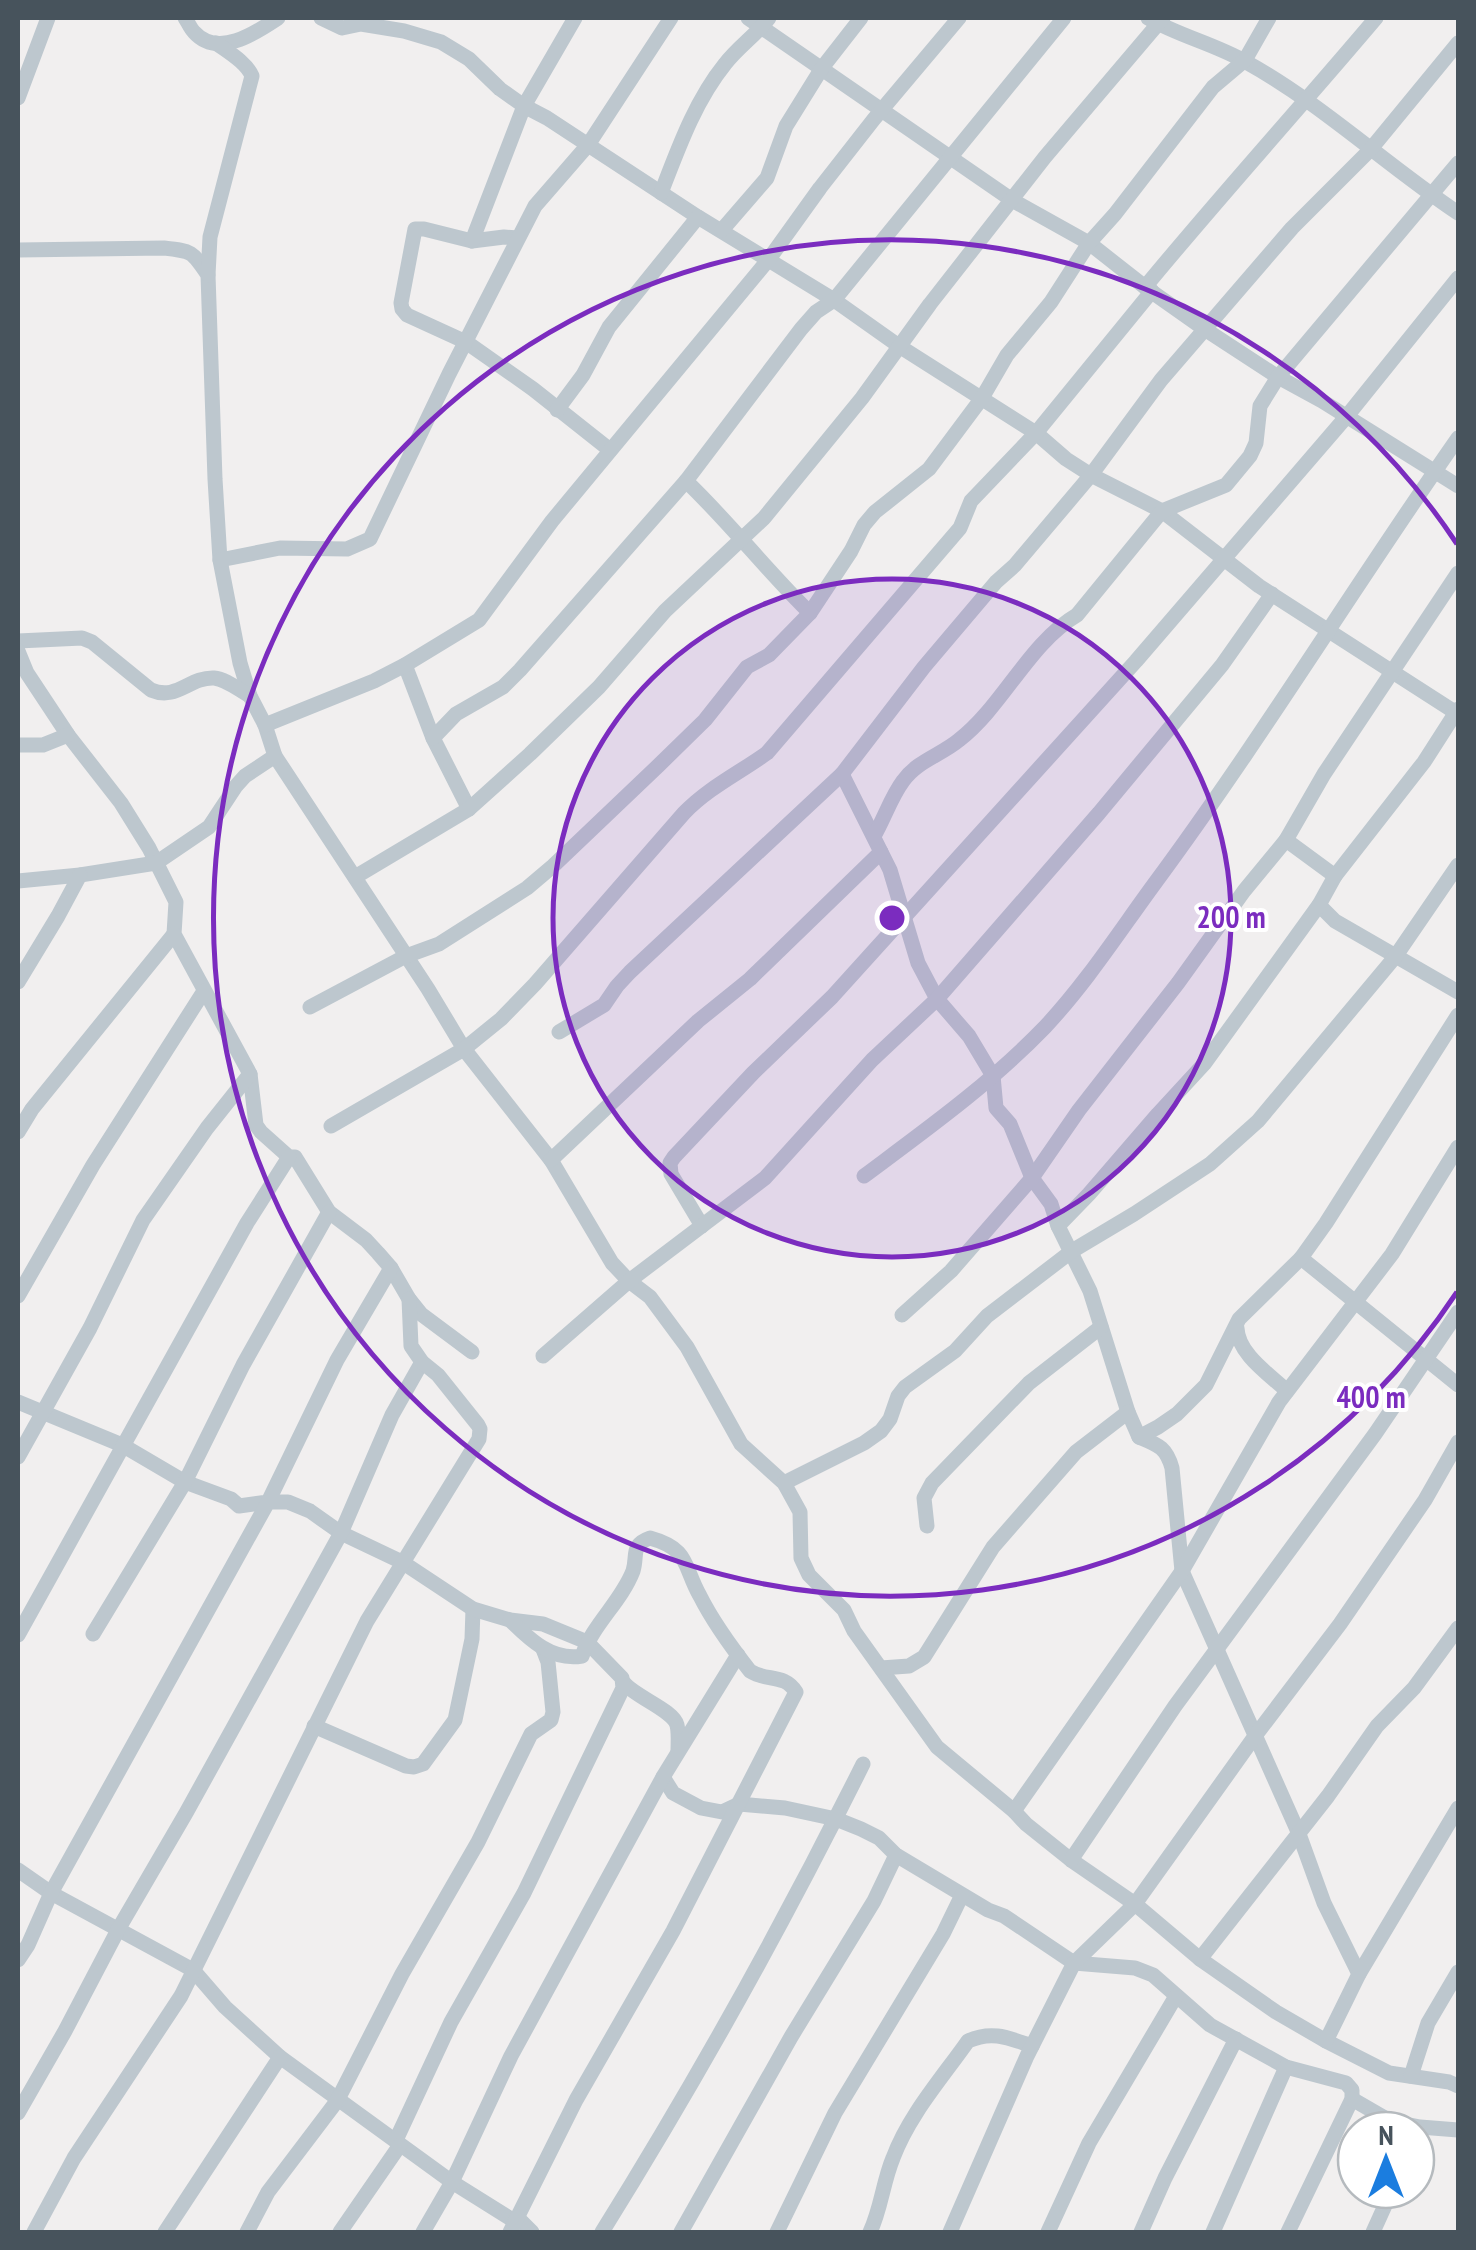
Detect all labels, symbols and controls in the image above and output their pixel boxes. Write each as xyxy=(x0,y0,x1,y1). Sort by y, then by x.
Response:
text: 200 m xyxy=(1196,897,1266,936)
centre of rings xyxy=(874,900,910,936)
text: 400 m xyxy=(1336,1377,1406,1416)
north arrow xyxy=(1336,2110,1436,2210)
text: N xyxy=(1378,2116,1394,2153)

